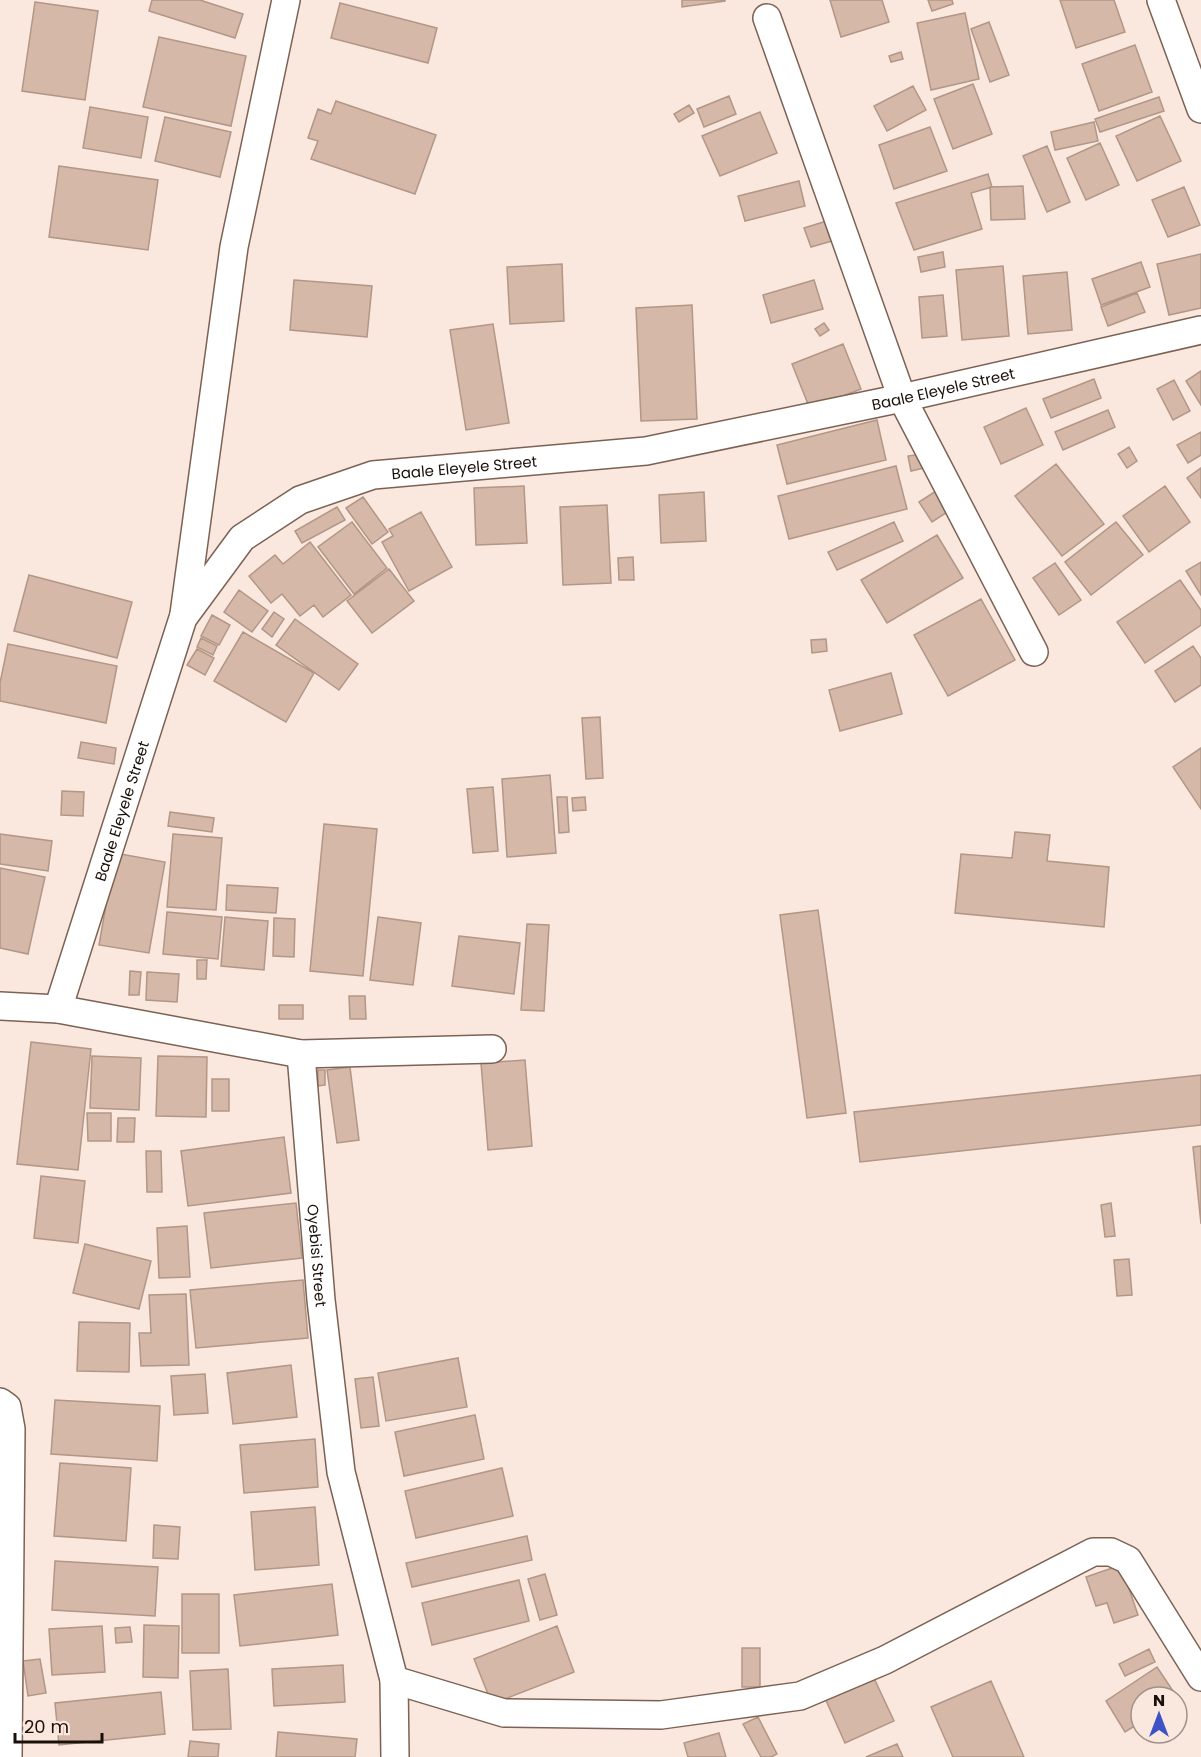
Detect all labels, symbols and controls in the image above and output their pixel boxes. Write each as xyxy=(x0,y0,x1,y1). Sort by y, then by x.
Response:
street label: Baale Eleyele Street xyxy=(870,362,1017,415)
street label: Baale Eleyele Street xyxy=(391,450,538,484)
street label: Baale Eleyele Street xyxy=(89,738,154,884)
street label: Oyebisi Street xyxy=(303,1203,332,1308)
north arrow xyxy=(1129,1685,1189,1745)
text: N xyxy=(1153,1689,1165,1712)
scale bar xyxy=(15,1706,102,1744)
text: 20 m xyxy=(24,1714,69,1739)

